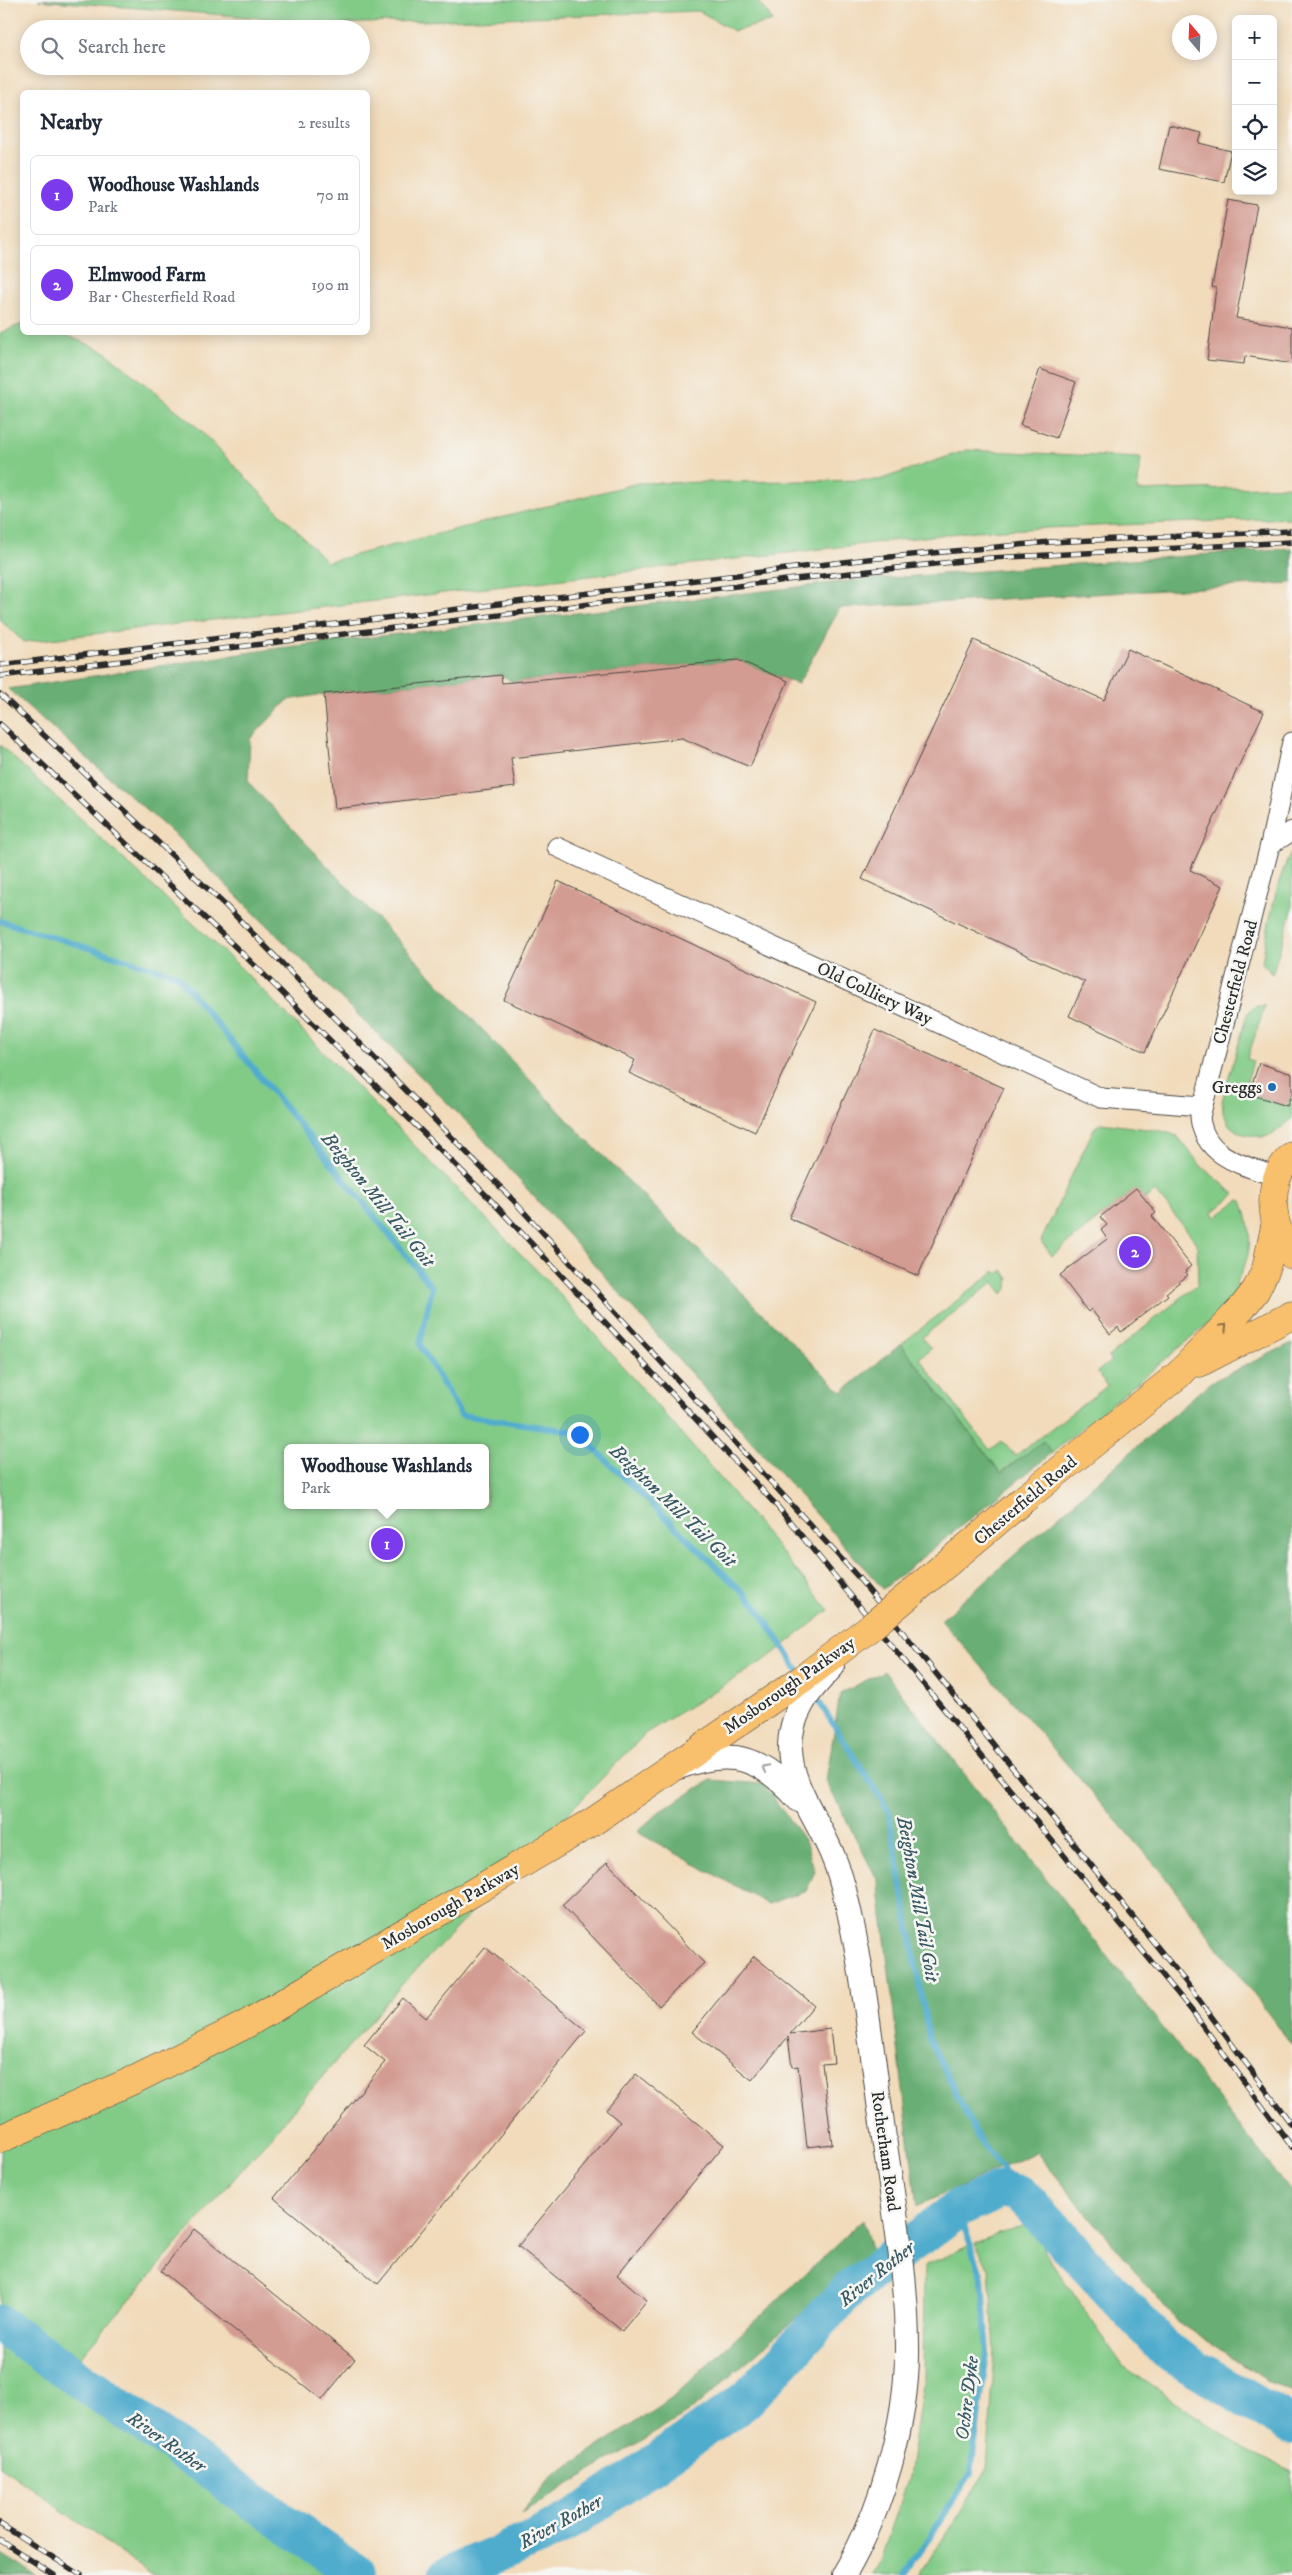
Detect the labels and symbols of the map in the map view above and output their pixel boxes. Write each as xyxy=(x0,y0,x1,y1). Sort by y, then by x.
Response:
north arrow xyxy=(1172,15,1217,60)
street label: Chesterfield Road xyxy=(1209,918,1263,1047)
street label: Old Colliery Way xyxy=(813,958,936,1030)
place label: Greggs xyxy=(1212,1077,1262,1099)
marker: Greggs xyxy=(1266,1081,1278,1093)
water label: Beighton Mill Tail Goit xyxy=(316,1127,440,1273)
pin: 2 xyxy=(1119,1233,1151,1271)
one-way arrow xyxy=(1218,1324,1227,1333)
your location xyxy=(567,1422,593,1448)
water label: Beighton Mill Tail Goit xyxy=(604,1439,742,1573)
street label: Chesterfield Road xyxy=(970,1451,1082,1550)
pin: 1 xyxy=(371,1525,403,1563)
street label: Mosborough Parkway xyxy=(720,1632,860,1739)
one-way arrow xyxy=(761,1765,770,1775)
water label: Beighton Mill Tail Goit xyxy=(892,1814,944,1985)
street label: Mosborough Parkway xyxy=(378,1858,524,1955)
street label: Rotherham Road xyxy=(866,2089,904,2213)
water label: River Rother xyxy=(834,2235,921,2312)
water label: Ochre Dyke xyxy=(951,2354,984,2441)
water label: River Rother xyxy=(121,2406,212,2479)
water label: River Rother xyxy=(514,2489,608,2555)

